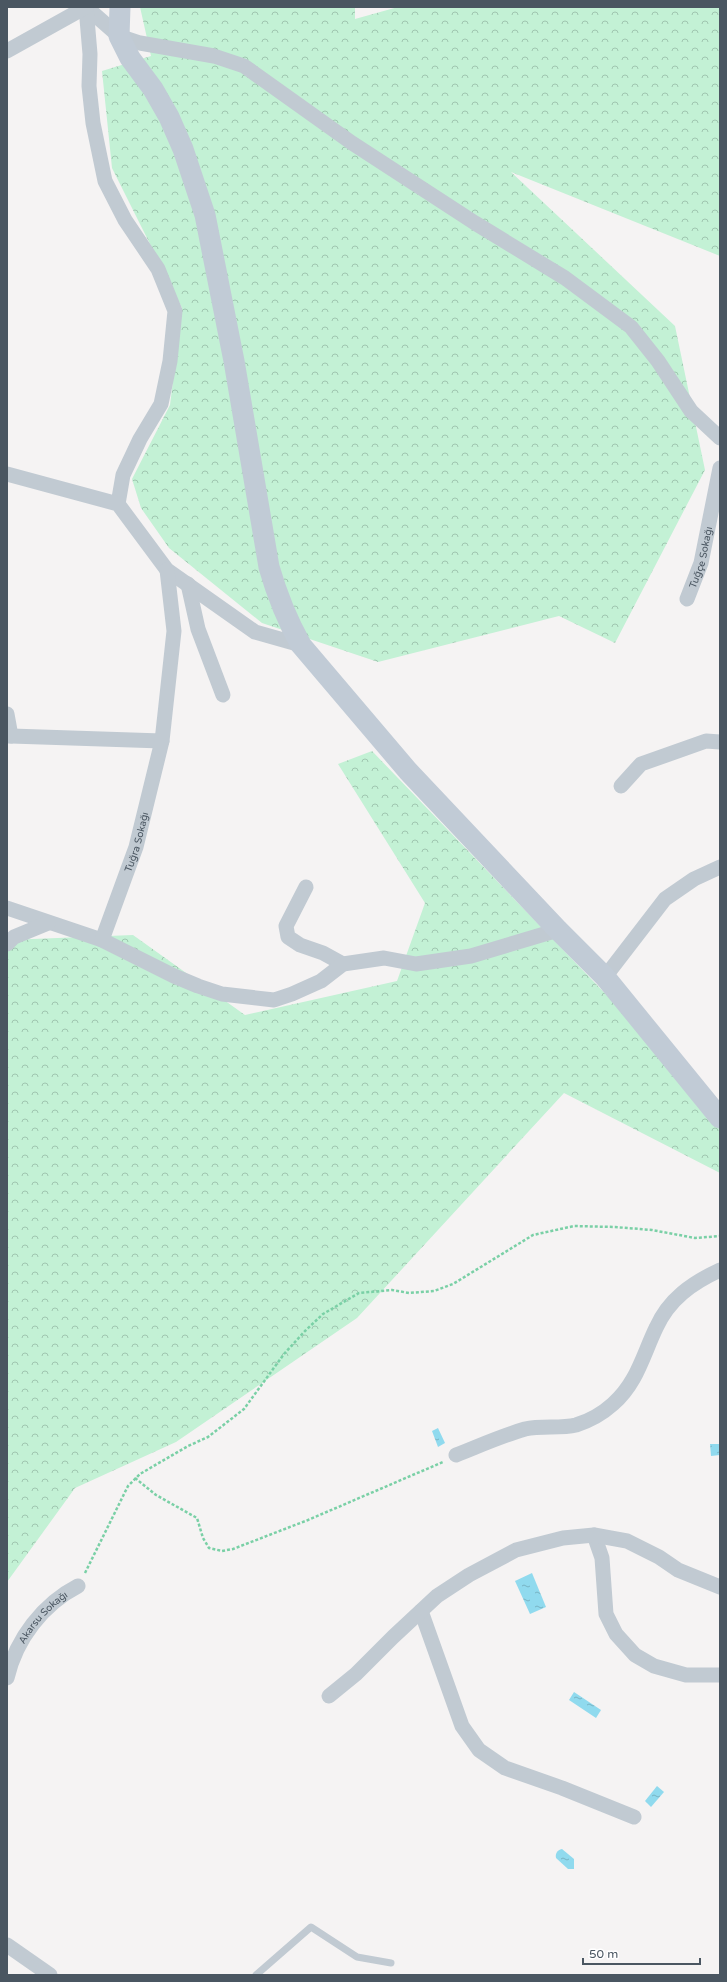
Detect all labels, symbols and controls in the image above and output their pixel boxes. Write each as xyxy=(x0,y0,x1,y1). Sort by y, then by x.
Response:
street label: Tuğçe Sokağı xyxy=(687,526,715,590)
street label: Tuğra Sokağı xyxy=(122,811,151,874)
street label: Akarsu Sokağı xyxy=(16,1589,70,1646)
scale bar xyxy=(583,1940,700,1966)
text: 50 m xyxy=(589,1947,618,1961)

